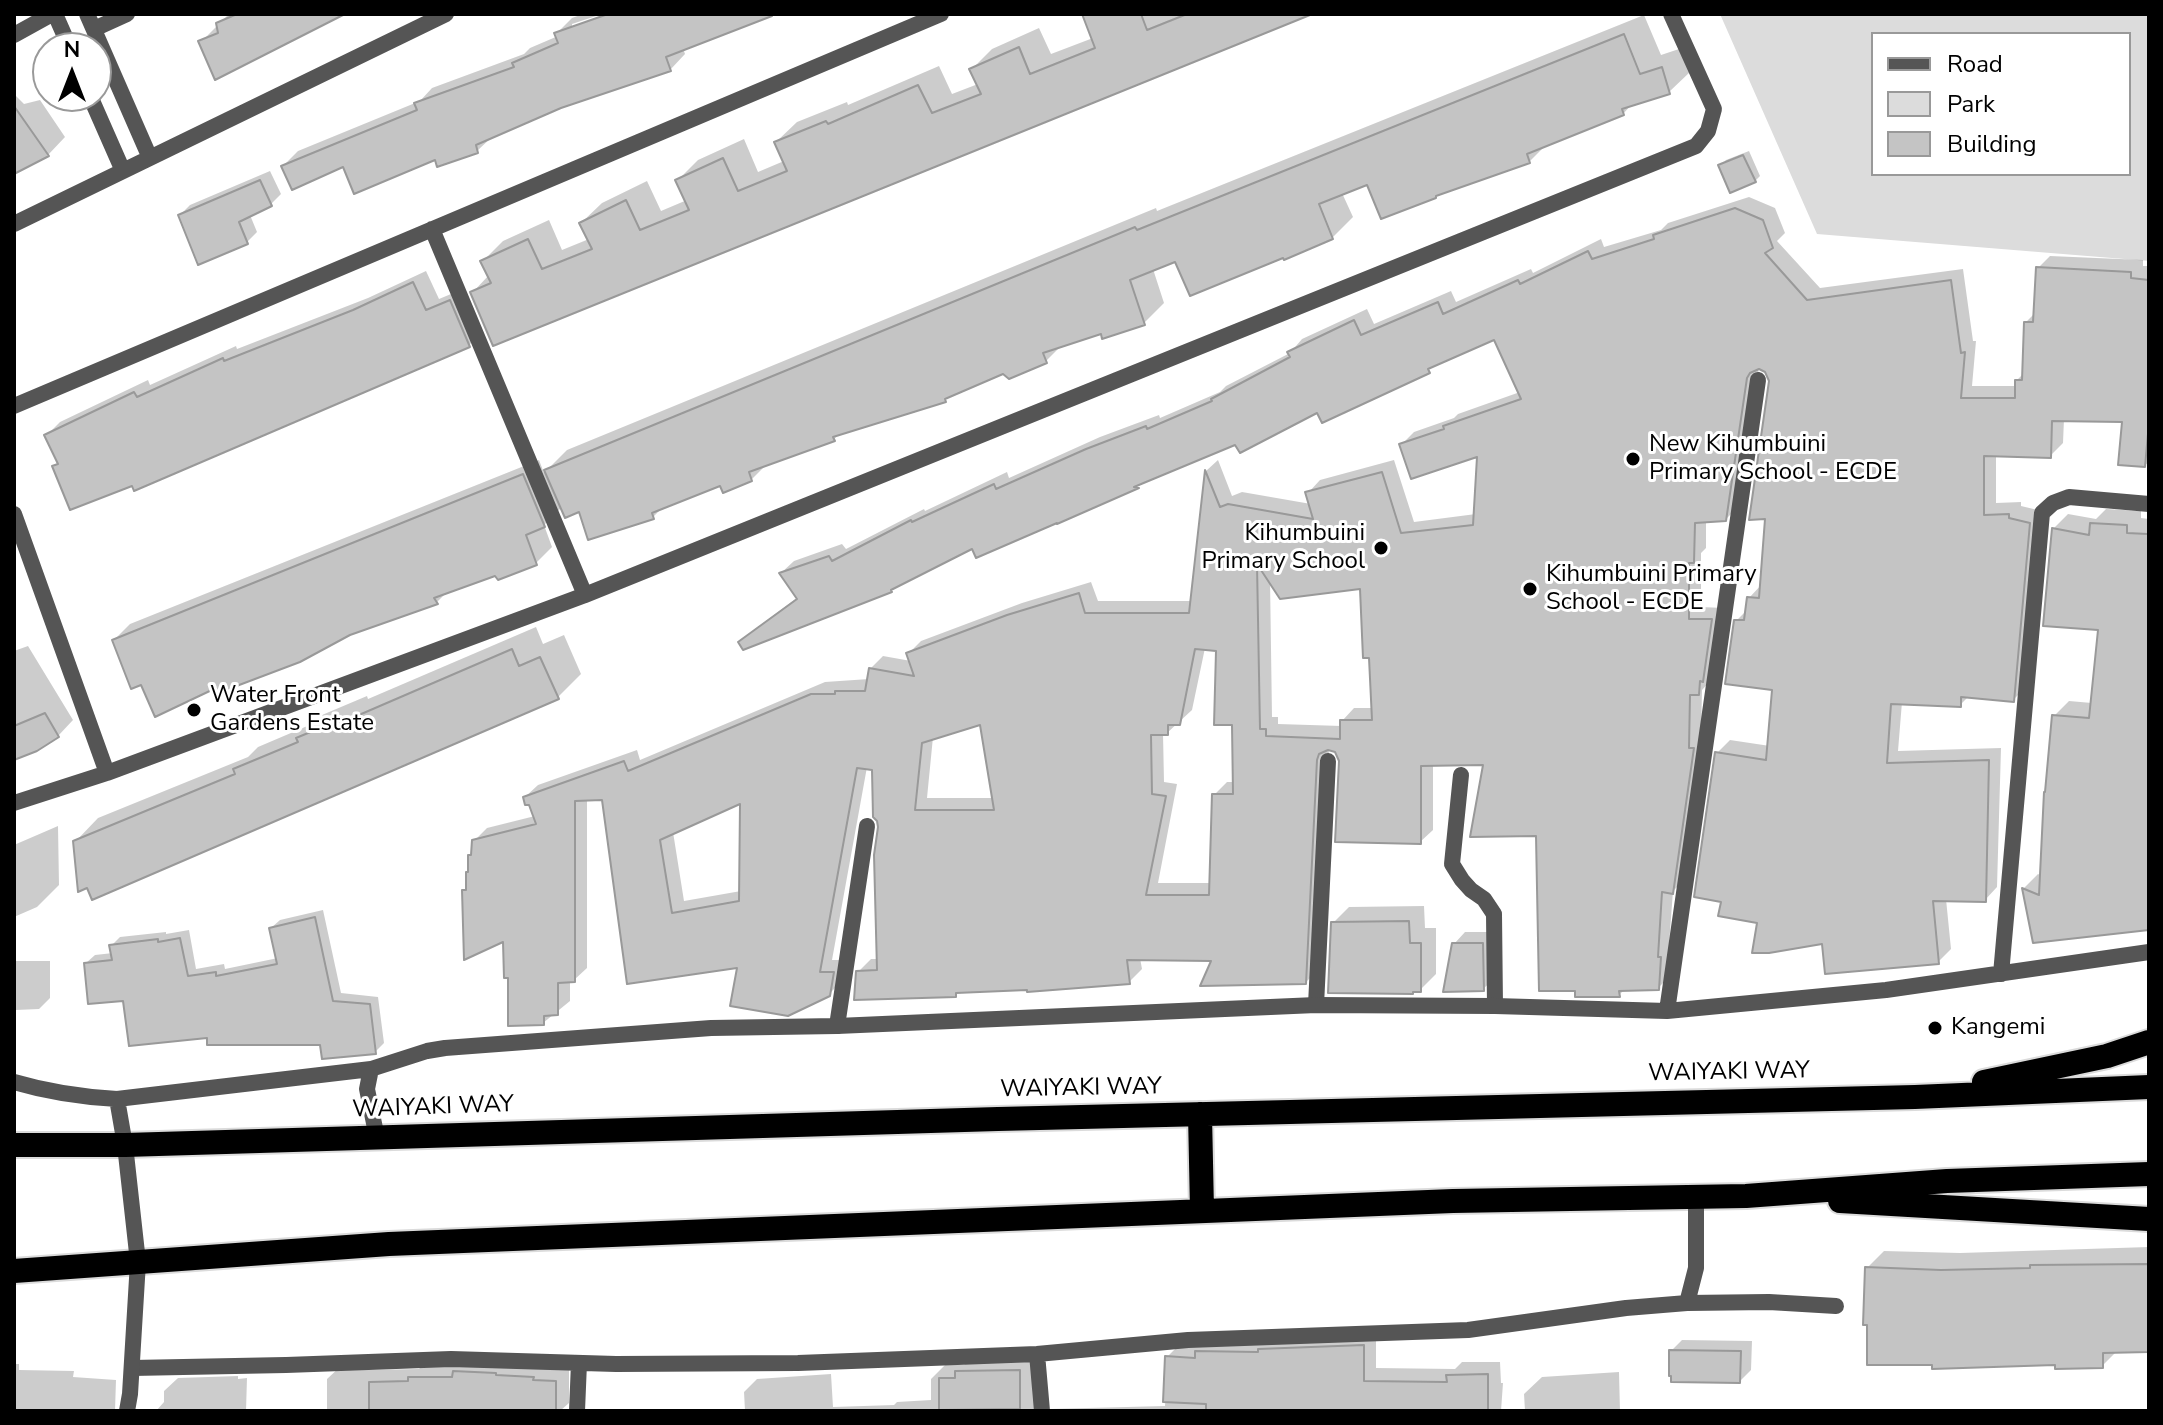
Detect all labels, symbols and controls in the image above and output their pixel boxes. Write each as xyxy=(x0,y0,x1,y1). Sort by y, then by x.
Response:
north arrow xyxy=(32,32,112,112)
legend xyxy=(1871,32,2131,176)
text: N xyxy=(64,35,80,65)
text: Road xyxy=(1947,48,2003,80)
text: Park xyxy=(1947,88,1995,120)
text: Building xyxy=(1947,128,2037,160)
place label: New Kihumbuini Primary School - ECDE xyxy=(1649,431,1897,487)
marker: New Kihumbuini Primary School - ECDE xyxy=(1624,450,1642,468)
place label: Kihumbuini Primary School xyxy=(1202,520,1365,576)
marker: Kihumbuini Primary School xyxy=(1372,539,1390,557)
place label: Kihumbuini Primary School - ECDE xyxy=(1546,561,1757,617)
marker: Kihumbuini Primary School - ECDE xyxy=(1521,580,1539,598)
place label: Water Front Gardens Estate xyxy=(210,682,374,738)
marker: Water Front Gardens Estate xyxy=(185,701,203,719)
place label: Kangemi xyxy=(1951,1014,2045,1042)
marker: Kangemi xyxy=(1926,1019,1944,1037)
street label: WAIYAKI WAY xyxy=(1648,1057,1810,1089)
street label: WAIYAKI WAY xyxy=(1000,1073,1162,1105)
street label: WAIYAKI WAY xyxy=(352,1091,514,1125)

